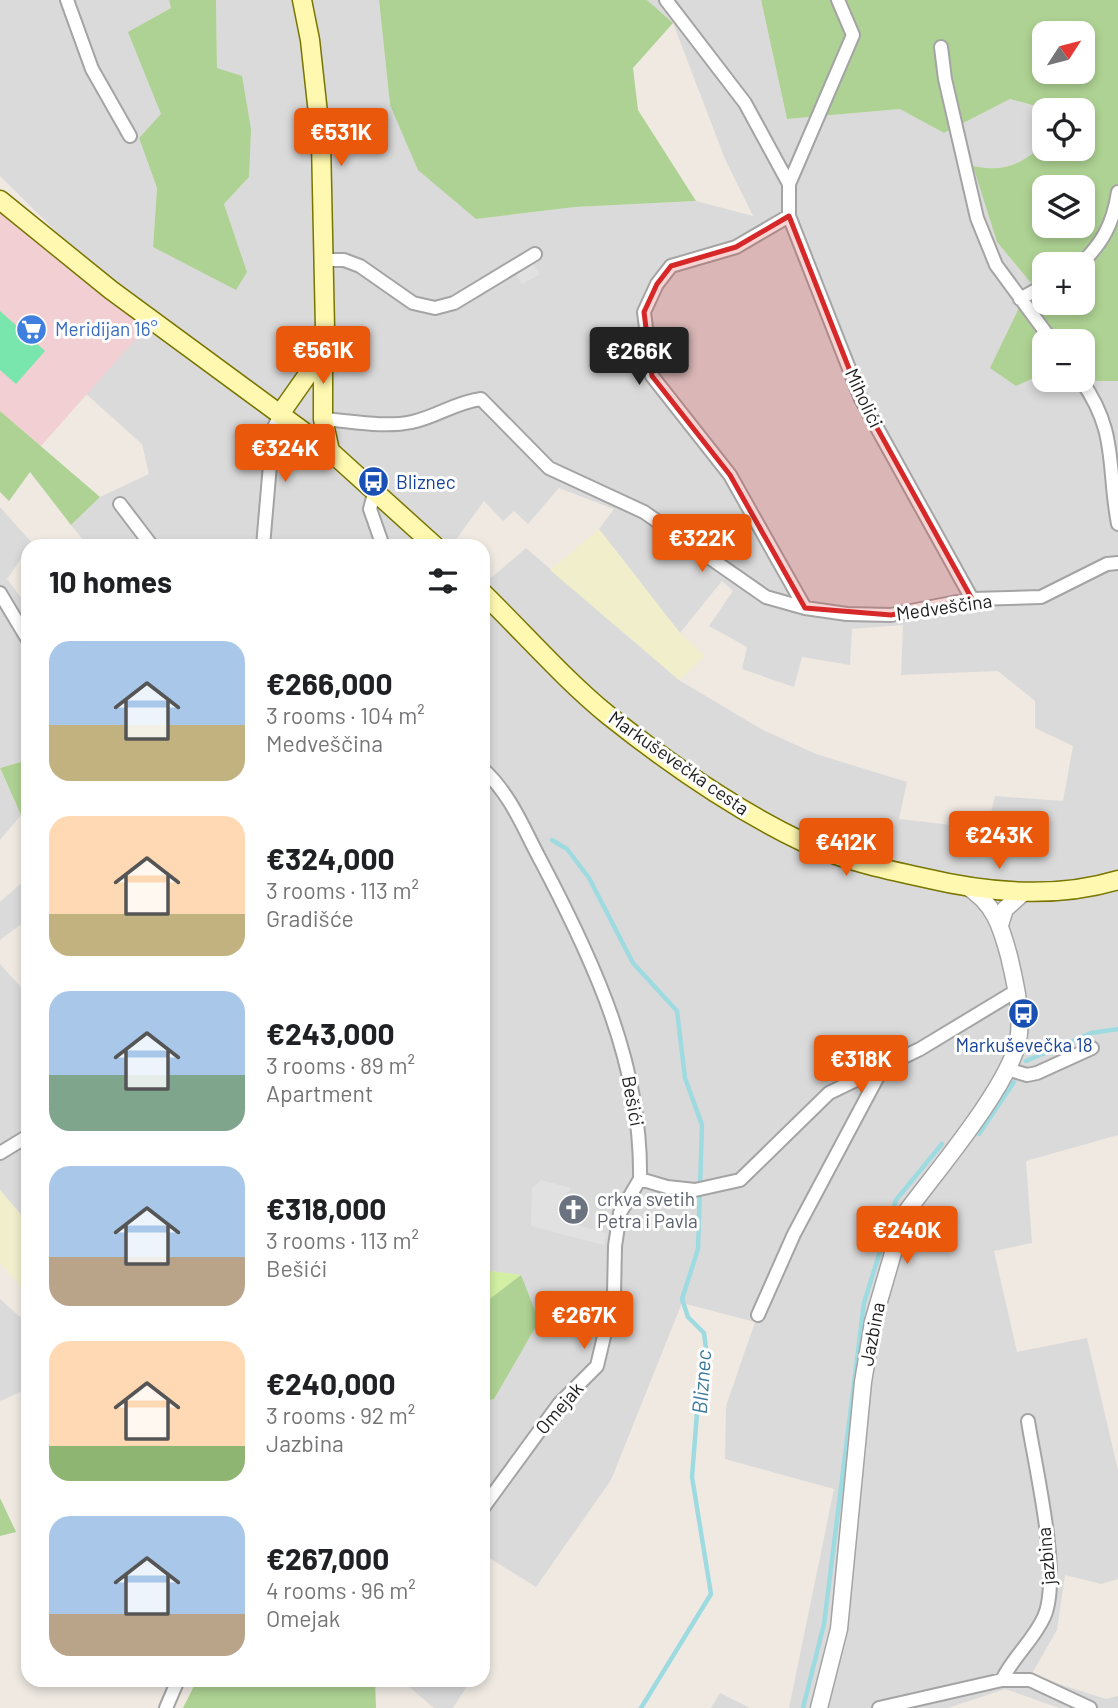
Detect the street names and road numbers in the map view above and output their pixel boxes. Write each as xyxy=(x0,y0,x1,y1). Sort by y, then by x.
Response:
street label: Miholići xyxy=(841,364,888,431)
street label: Medveščina xyxy=(894,588,993,625)
street label: Markuševečka cesta xyxy=(605,706,754,820)
street label: Bešići xyxy=(618,1074,649,1128)
street label: Jazbina xyxy=(854,1300,889,1368)
street label: Omejak xyxy=(530,1377,587,1438)
street label: jazbina xyxy=(1032,1526,1060,1587)

